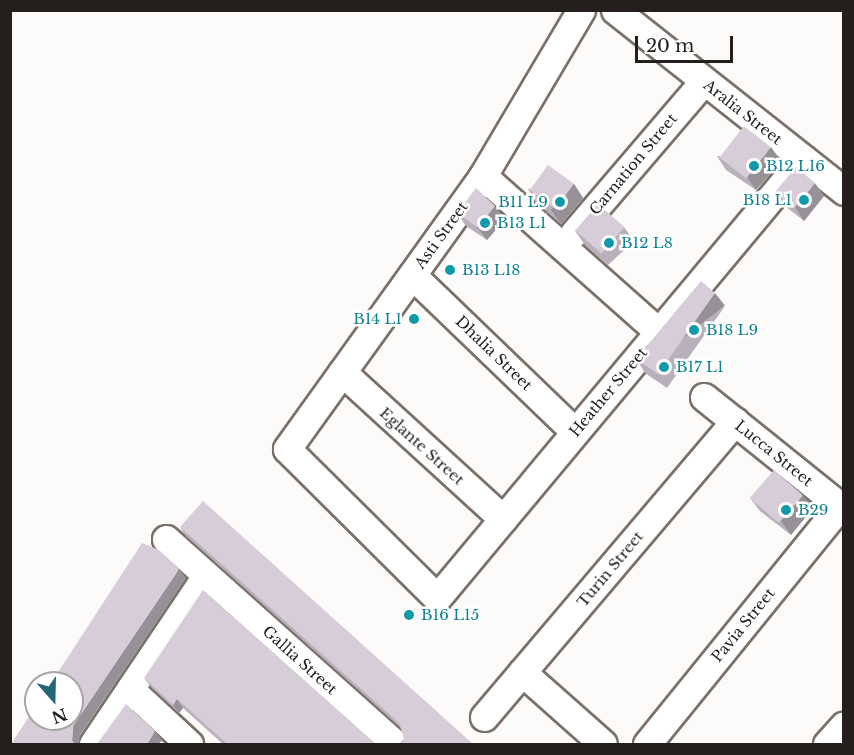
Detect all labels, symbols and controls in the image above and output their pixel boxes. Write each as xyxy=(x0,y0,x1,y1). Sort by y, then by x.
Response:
scale bar xyxy=(638,24,736,62)
text: 20 m xyxy=(646,35,694,57)
street label: Aralia Street xyxy=(700,76,786,148)
street label: Carnation Street xyxy=(585,110,681,218)
place label: B12 L16 xyxy=(766,157,825,175)
marker: B12 L16 xyxy=(747,159,761,173)
place label: B18 L1 xyxy=(743,191,792,209)
place label: B11 L9 xyxy=(498,193,548,211)
marker: B18 L1 xyxy=(797,193,811,207)
marker: B11 L9 xyxy=(553,195,567,209)
street label: Asti Street xyxy=(411,198,471,272)
place label: B13 L1 xyxy=(497,214,546,232)
marker: B13 L1 xyxy=(478,216,492,230)
place label: B12 L8 xyxy=(621,234,673,252)
marker: B12 L8 xyxy=(602,236,616,250)
place label: B13 L18 xyxy=(462,261,520,279)
marker: B13 L18 xyxy=(443,263,457,277)
place label: B14 L1 xyxy=(353,310,402,328)
marker: B14 L1 xyxy=(407,312,421,326)
street label: Dhalia Street xyxy=(452,312,536,394)
place label: B18 L9 xyxy=(706,321,758,339)
marker: B18 L9 xyxy=(687,323,701,337)
street label: Heather Street xyxy=(565,343,651,441)
place label: B17 L1 xyxy=(676,358,724,376)
marker: B17 L1 xyxy=(657,360,671,374)
street label: Eglante Street xyxy=(376,403,468,489)
street label: Lucca Street xyxy=(732,416,816,490)
place label: B29 xyxy=(798,501,828,519)
marker: B29 xyxy=(779,503,793,517)
street label: Turin Street xyxy=(573,527,647,611)
street label: Pavia Street xyxy=(708,584,778,666)
place label: B16 L15 xyxy=(421,606,479,624)
marker: B16 L15 xyxy=(402,608,416,622)
street label: Gallia Street xyxy=(259,622,341,698)
north arrow xyxy=(24,671,84,731)
text: N xyxy=(49,704,70,728)

